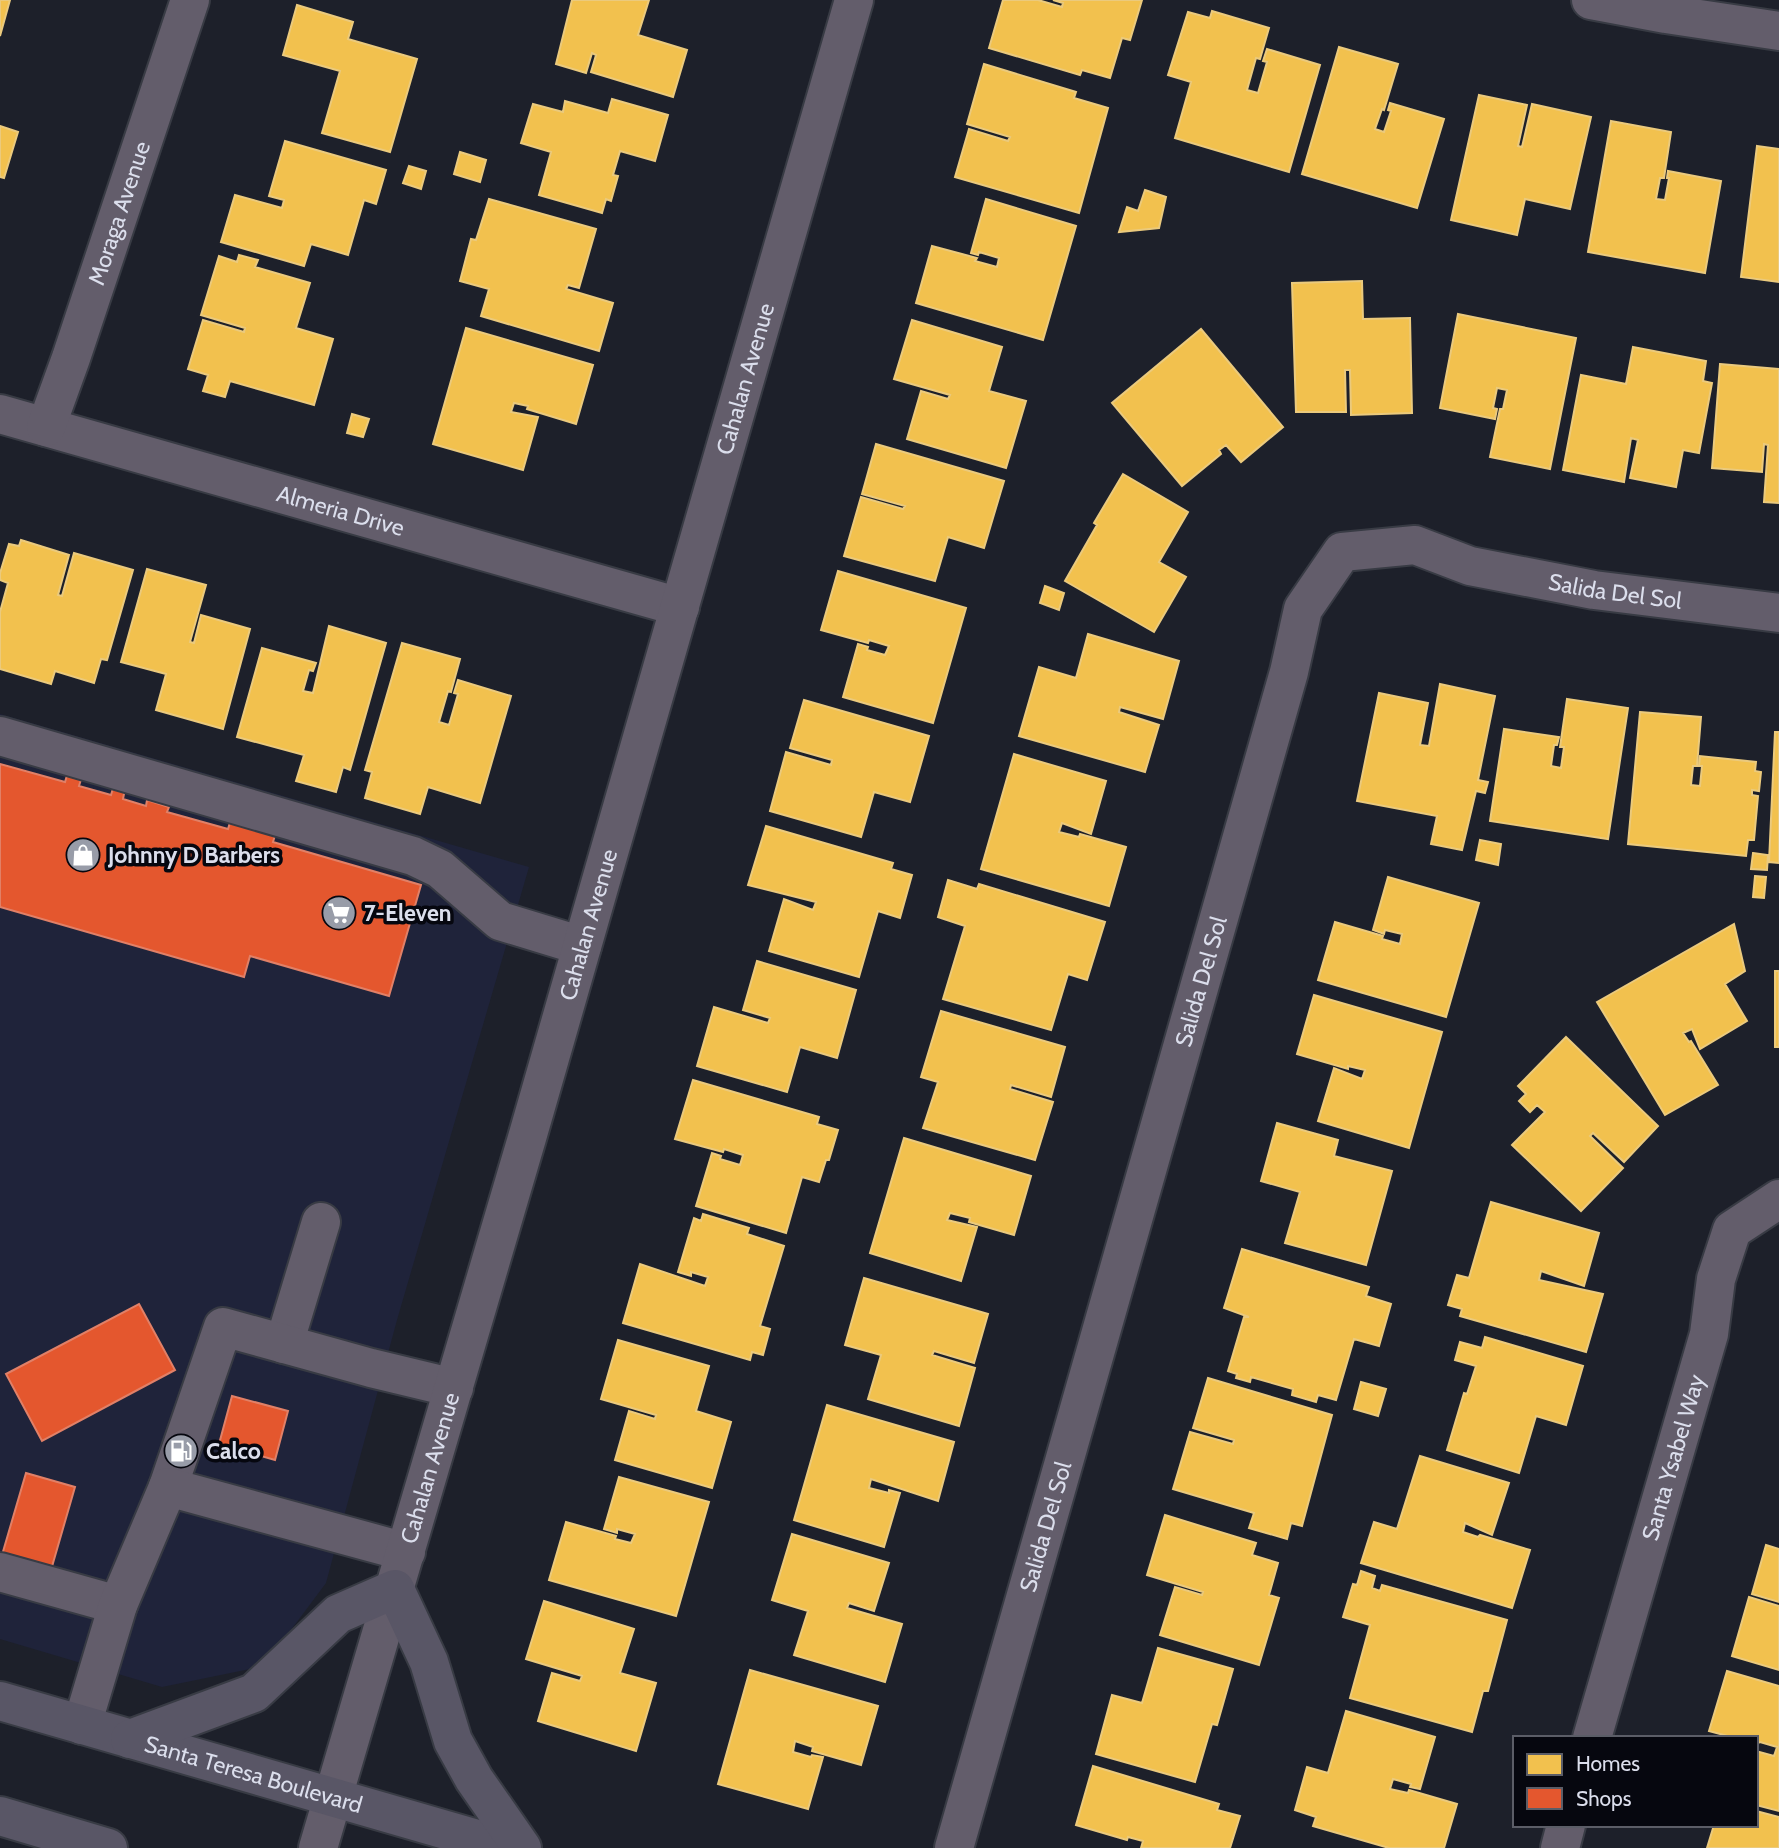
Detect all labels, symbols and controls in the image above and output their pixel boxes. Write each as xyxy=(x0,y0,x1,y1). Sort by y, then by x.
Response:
street label: Moraga Avenue xyxy=(82,137,156,289)
street label: Cahalan Avenue xyxy=(710,300,780,458)
street label: Almeria Drive xyxy=(274,479,408,542)
street label: Salida Del Sol xyxy=(1546,568,1684,615)
shop icon: Johnny D Barbers xyxy=(64,836,102,874)
place label: Johnny D Barbers xyxy=(107,841,280,869)
street label: Cahalan Avenue xyxy=(553,846,623,1004)
supermarket icon: 7-Eleven xyxy=(320,894,358,932)
place label: 7-Eleven xyxy=(364,899,451,927)
street label: Salida Del Sol xyxy=(1169,912,1233,1050)
street label: Santa Ysabel Way xyxy=(1636,1371,1711,1544)
street label: Cahalan Avenue xyxy=(394,1389,465,1547)
fuel station icon: Calco xyxy=(162,1432,200,1470)
place label: Calco xyxy=(206,1437,261,1465)
street label: Salida Del Sol xyxy=(1014,1458,1078,1595)
street label: Santa Teresa Boulevard xyxy=(141,1730,366,1819)
legend xyxy=(1513,1736,1758,1827)
text: Homes xyxy=(1576,1751,1640,1776)
text: Shops xyxy=(1576,1786,1632,1811)

